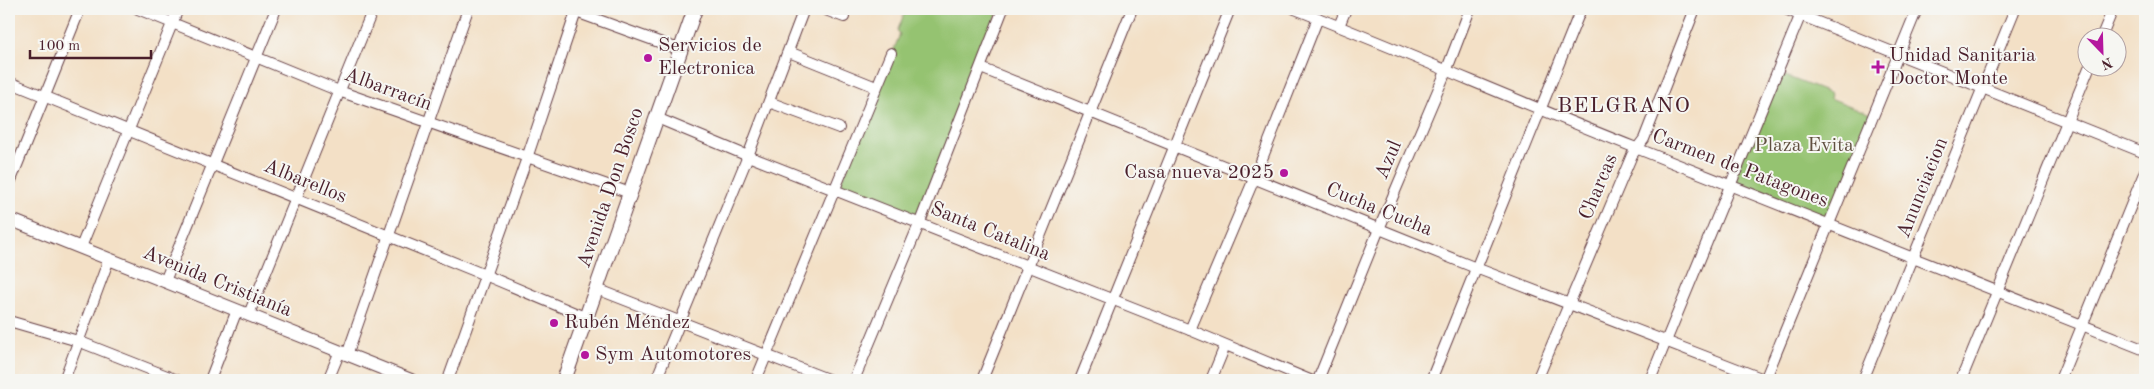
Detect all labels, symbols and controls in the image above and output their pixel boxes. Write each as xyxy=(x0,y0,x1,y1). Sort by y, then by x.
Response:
scale bar xyxy=(30,28,151,60)
north arrow xyxy=(2076,28,2126,78)
place label: Servicios de Electronica xyxy=(658,36,762,79)
text: 100 m xyxy=(38,39,80,54)
place label: Unidad Sanitaria Doctor Monte xyxy=(1889,46,2036,89)
marker: Servicios de Electronica xyxy=(642,52,654,64)
text: N xyxy=(2099,55,2114,72)
marker: Unidad Sanitaria Doctor Monte xyxy=(1871,60,1885,74)
street label: Albarracín xyxy=(341,65,435,115)
district label: BELGRANO xyxy=(1557,95,1691,117)
street label: Avenida Don Bosco xyxy=(574,105,648,271)
street label: Carmen de Patagones xyxy=(1649,126,1831,212)
street label: Anunciacion xyxy=(1894,135,1952,241)
park label: Plaza Evita xyxy=(1754,136,1854,156)
street label: Azul xyxy=(1372,138,1406,182)
street label: Charcas xyxy=(1576,151,1622,223)
street label: Albarellos xyxy=(261,156,349,208)
place label: Casa nueva 2025 xyxy=(1124,163,1274,183)
marker: Casa nueva 2025 xyxy=(1278,167,1290,179)
street label: Cucha Cucha xyxy=(1323,180,1435,240)
street label: Santa Catalina xyxy=(927,199,1053,265)
street label: Avenida Cristianía xyxy=(140,243,295,321)
place label: Rubén Méndez xyxy=(564,313,690,333)
marker: Rubén Méndez xyxy=(548,317,560,329)
place label: Sym Automotores xyxy=(595,345,751,365)
marker: Sym Automotores xyxy=(579,349,591,361)

